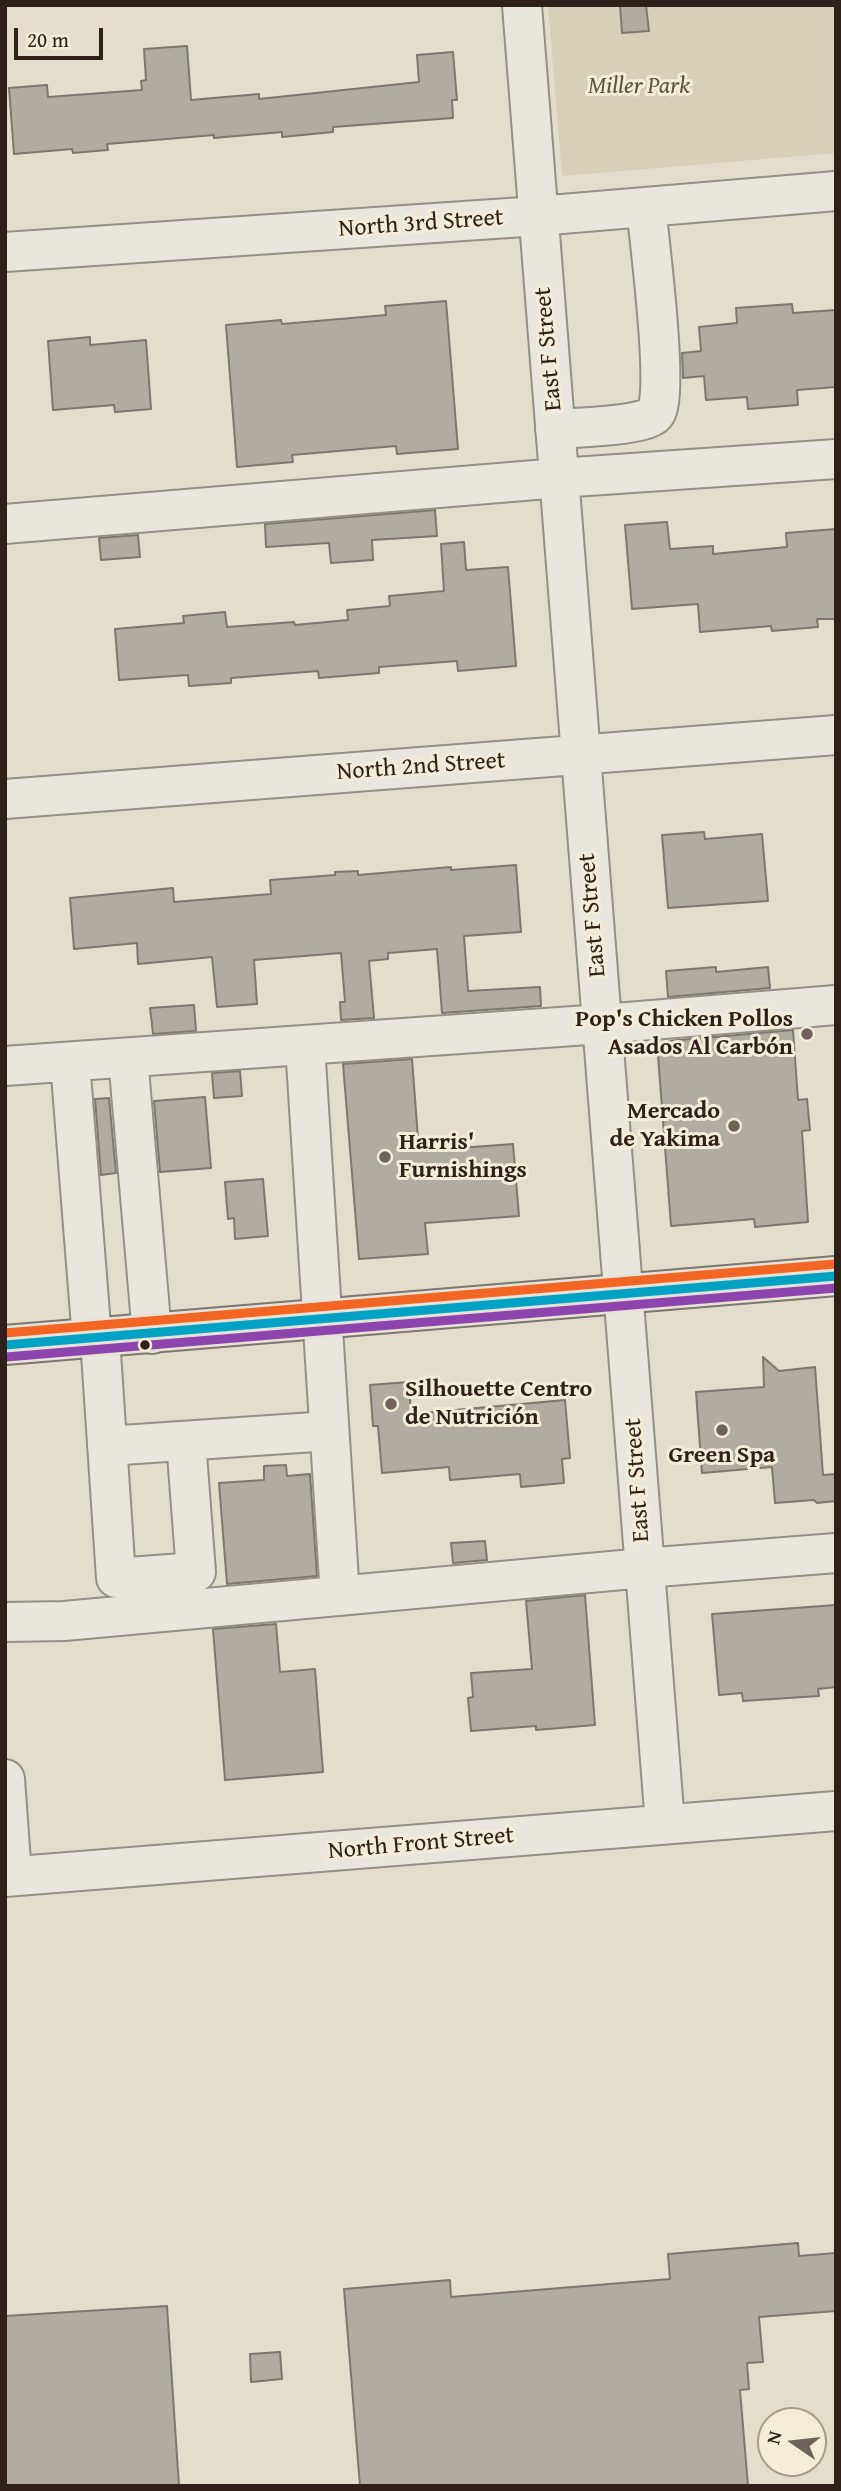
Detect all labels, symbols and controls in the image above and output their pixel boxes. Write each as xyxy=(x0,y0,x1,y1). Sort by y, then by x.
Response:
scale bar xyxy=(18,14,107,58)
text: 20 m xyxy=(27,24,69,55)
park label: Miller Park xyxy=(588,73,690,101)
street label: North 3rd Street xyxy=(338,204,504,244)
street label: East F Street xyxy=(529,286,569,412)
street label: North 2nd Street xyxy=(336,747,506,787)
street label: East F Street xyxy=(573,852,613,978)
place label: Pop's Chicken Pollos Asados Al Carbón xyxy=(575,1006,793,1062)
marker: Pop's Chicken Pollos Asados Al Carbón xyxy=(799,1026,815,1042)
place label: Mercado de Yakima xyxy=(609,1098,720,1154)
marker: Mercado de Yakima xyxy=(726,1118,742,1134)
place label: Harris' Furnishings xyxy=(399,1129,527,1185)
marker: Harris' Furnishings xyxy=(377,1149,393,1165)
unlabelled marker xyxy=(138,1338,152,1352)
place label: Silhouette Centro de Nutrición xyxy=(405,1376,592,1432)
marker: Silhouette Centro de Nutrición xyxy=(383,1396,399,1412)
street label: East F Street xyxy=(619,1417,657,1543)
marker: Green Spa xyxy=(714,1422,730,1438)
place label: Green Spa xyxy=(669,1442,775,1470)
street label: North Front Street xyxy=(327,1822,515,1866)
north arrow xyxy=(757,2407,827,2477)
text: N xyxy=(758,2428,789,2447)

